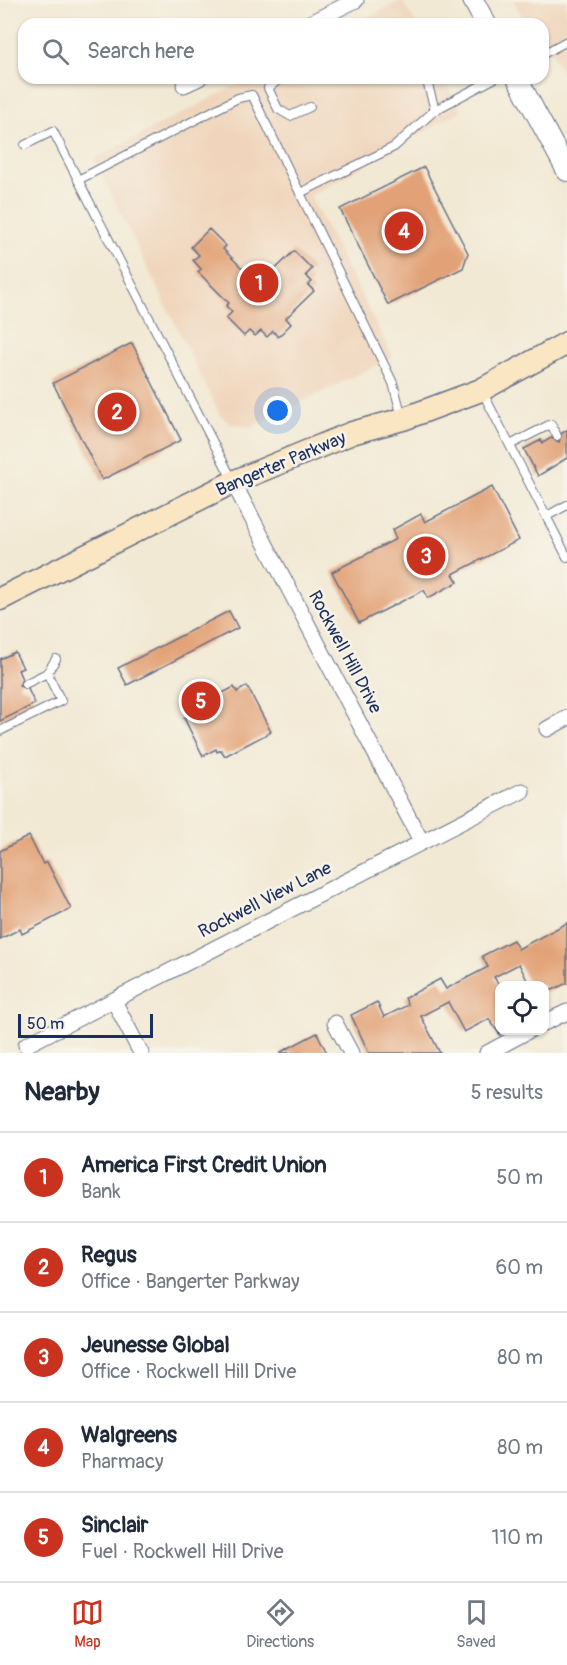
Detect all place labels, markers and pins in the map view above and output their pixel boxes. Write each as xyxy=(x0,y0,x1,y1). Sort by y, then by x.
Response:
pin: 4 xyxy=(384,208,424,254)
pin: 1 xyxy=(240,260,278,306)
pin: 2 xyxy=(98,390,136,434)
pin: 3 xyxy=(406,534,446,578)
pin: 5 xyxy=(182,678,220,724)

